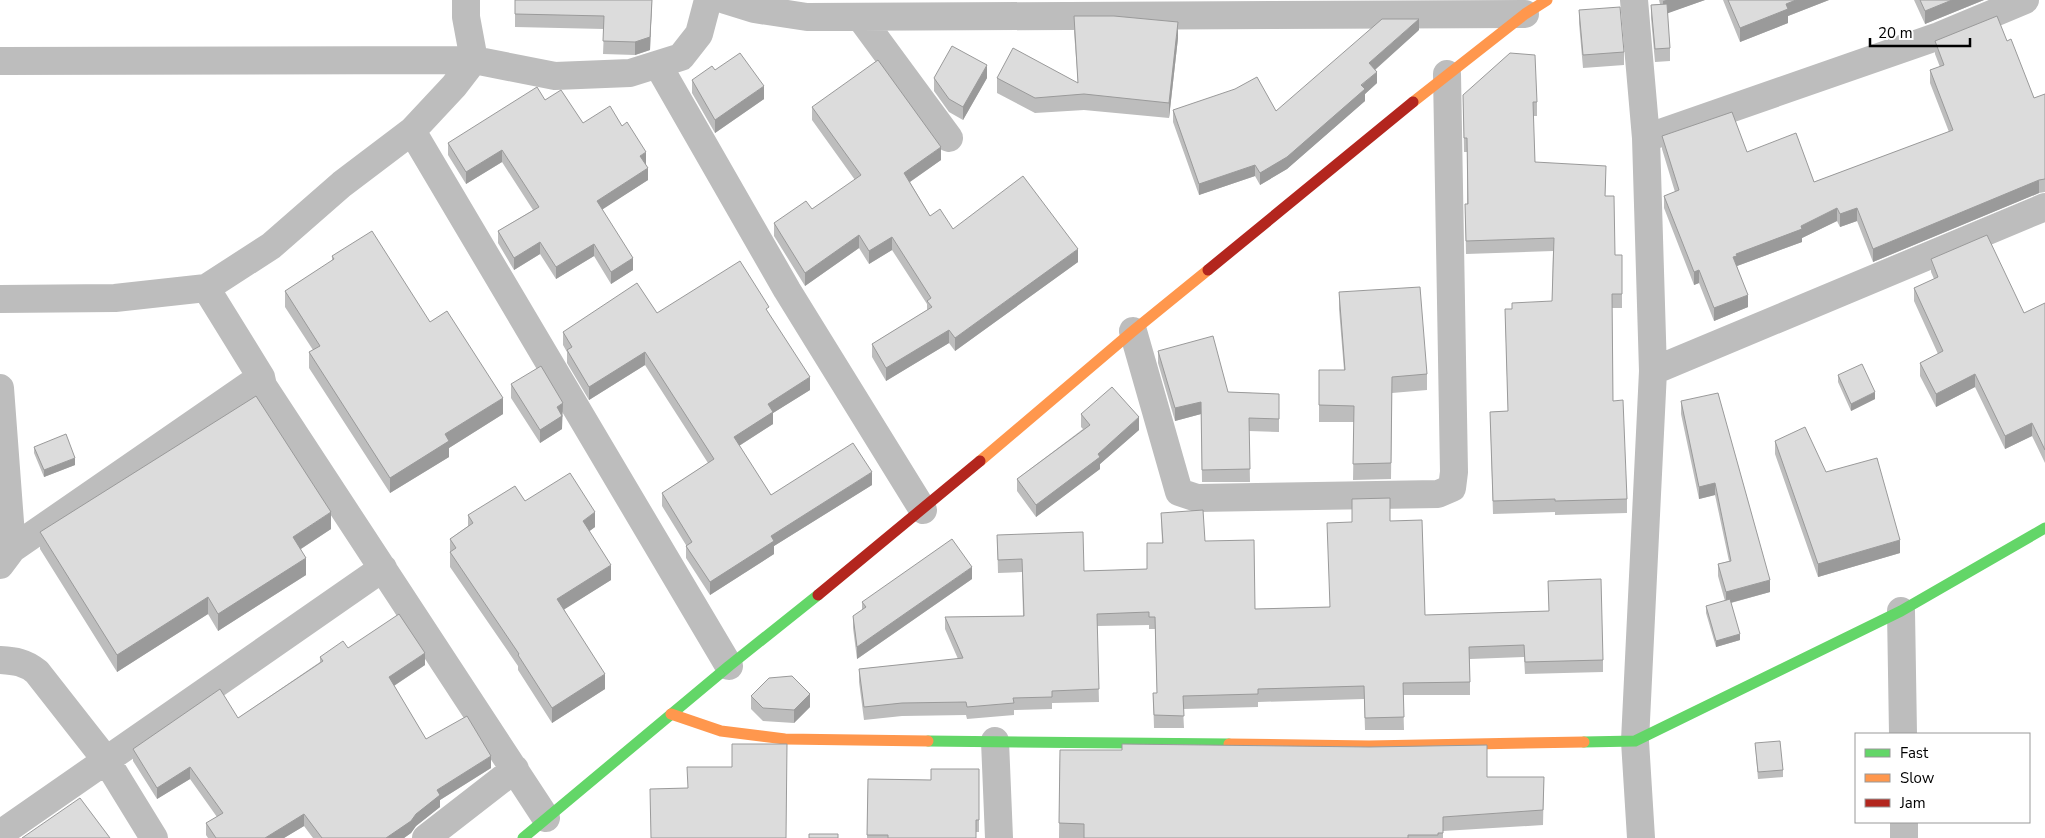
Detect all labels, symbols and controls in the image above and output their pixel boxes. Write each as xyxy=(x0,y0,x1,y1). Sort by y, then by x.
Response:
scale bar xyxy=(1870,15,1970,47)
text: 20 m xyxy=(1878,23,1913,43)
legend xyxy=(1855,733,2030,823)
text: Fast xyxy=(1900,743,1929,763)
text: Slow xyxy=(1900,768,1935,788)
text: Jam xyxy=(1899,793,1926,813)

